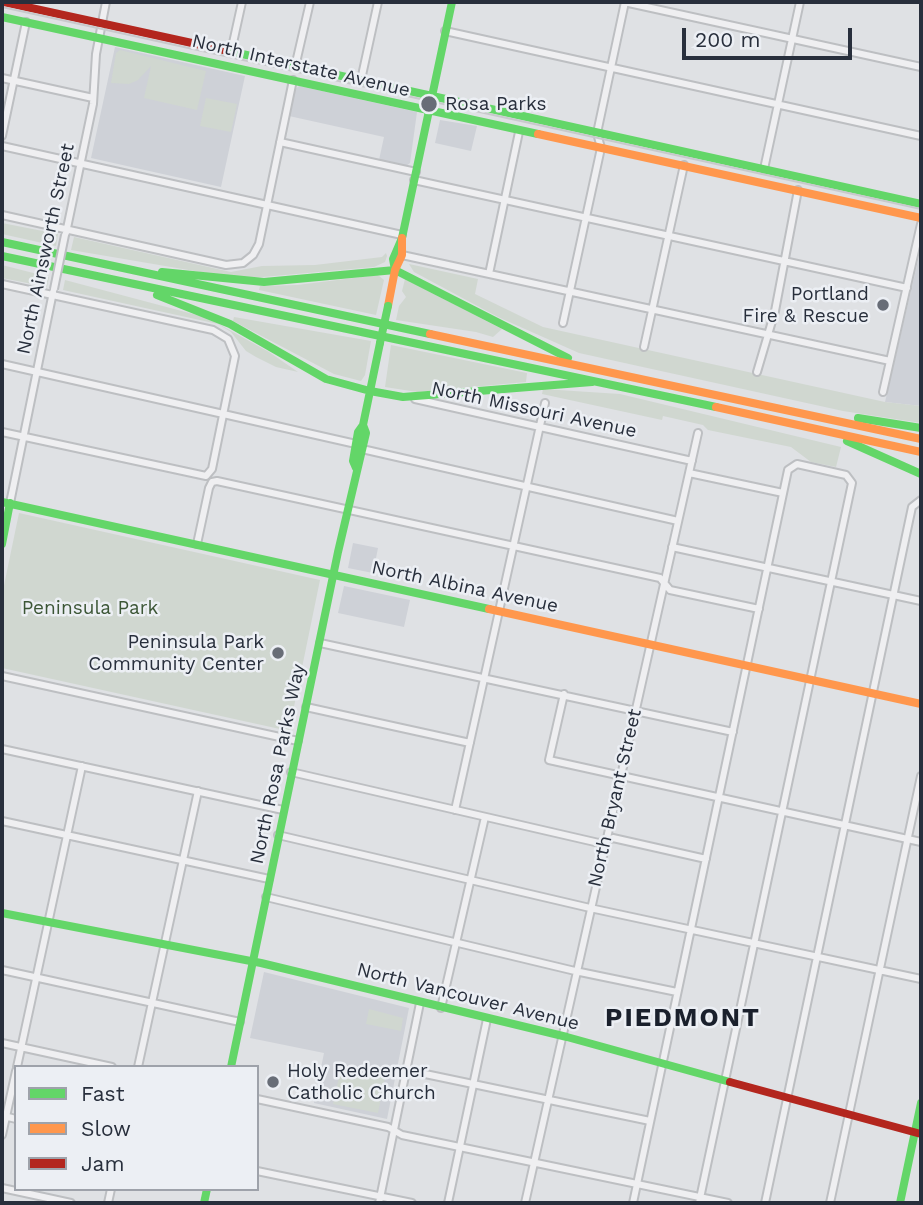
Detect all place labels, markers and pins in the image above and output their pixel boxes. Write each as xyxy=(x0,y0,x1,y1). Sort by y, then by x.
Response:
place label: Rosa Parks xyxy=(445,93,547,115)
marker: Rosa Parks xyxy=(419,94,439,114)
place label: Portland Fire & Rescue xyxy=(743,283,869,327)
marker: Portland Fire & Rescue xyxy=(875,297,891,313)
place label: Peninsula Park Community Center xyxy=(88,631,264,675)
marker: Peninsula Park Community Center xyxy=(270,645,286,661)
place label: Holy Redeemer Catholic Church xyxy=(287,1060,436,1104)
marker: Holy Redeemer Catholic Church xyxy=(265,1074,281,1090)

